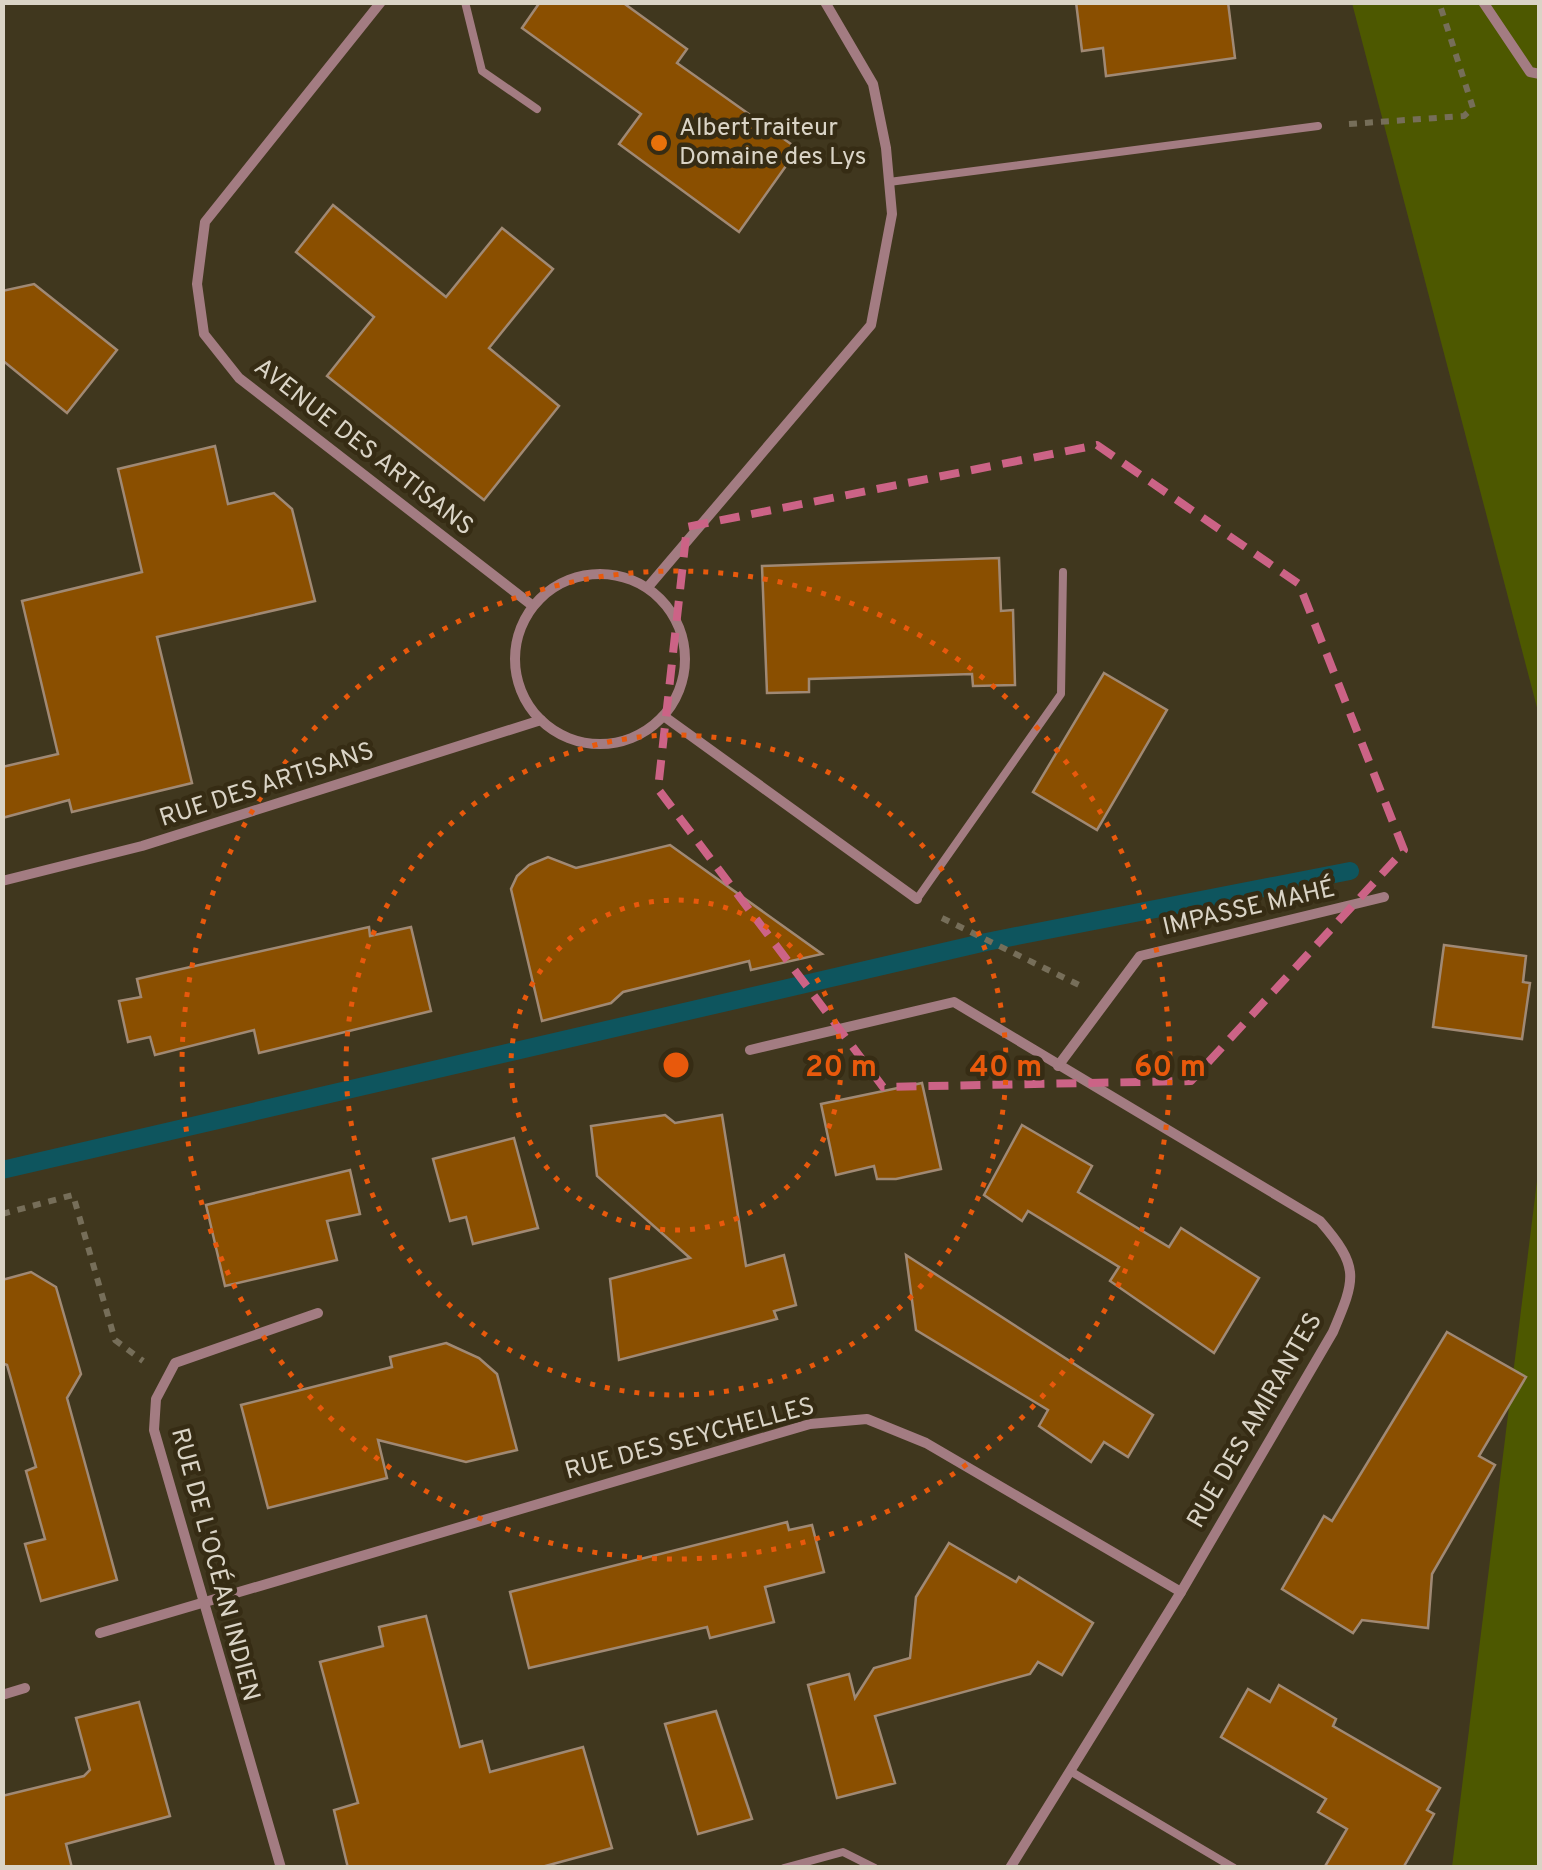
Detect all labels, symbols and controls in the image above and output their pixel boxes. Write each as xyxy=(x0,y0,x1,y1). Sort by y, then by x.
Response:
place label: AlbertTraiteur Domaine des Lys xyxy=(679,113,866,174)
marker: AlbertTraiteur Domaine des Lys xyxy=(648,132,670,154)
street label: AVENUE DES ARTISANS xyxy=(247,352,479,544)
street label: RUE DES ARTISANS xyxy=(156,736,378,836)
street label: IMPASSE MAHÉ xyxy=(1159,873,1338,944)
centre of rings xyxy=(658,1047,694,1083)
text: 20 m xyxy=(805,1050,877,1087)
text: 40 m xyxy=(970,1050,1042,1087)
text: 60 m xyxy=(1134,1050,1206,1087)
street label: RUE DES AMIRANTES xyxy=(1181,1307,1331,1535)
street label: RUE DES SEYCHELLES xyxy=(562,1391,818,1489)
street label: RUE DE L'OCÉAN INDIEN xyxy=(162,1424,267,1705)

